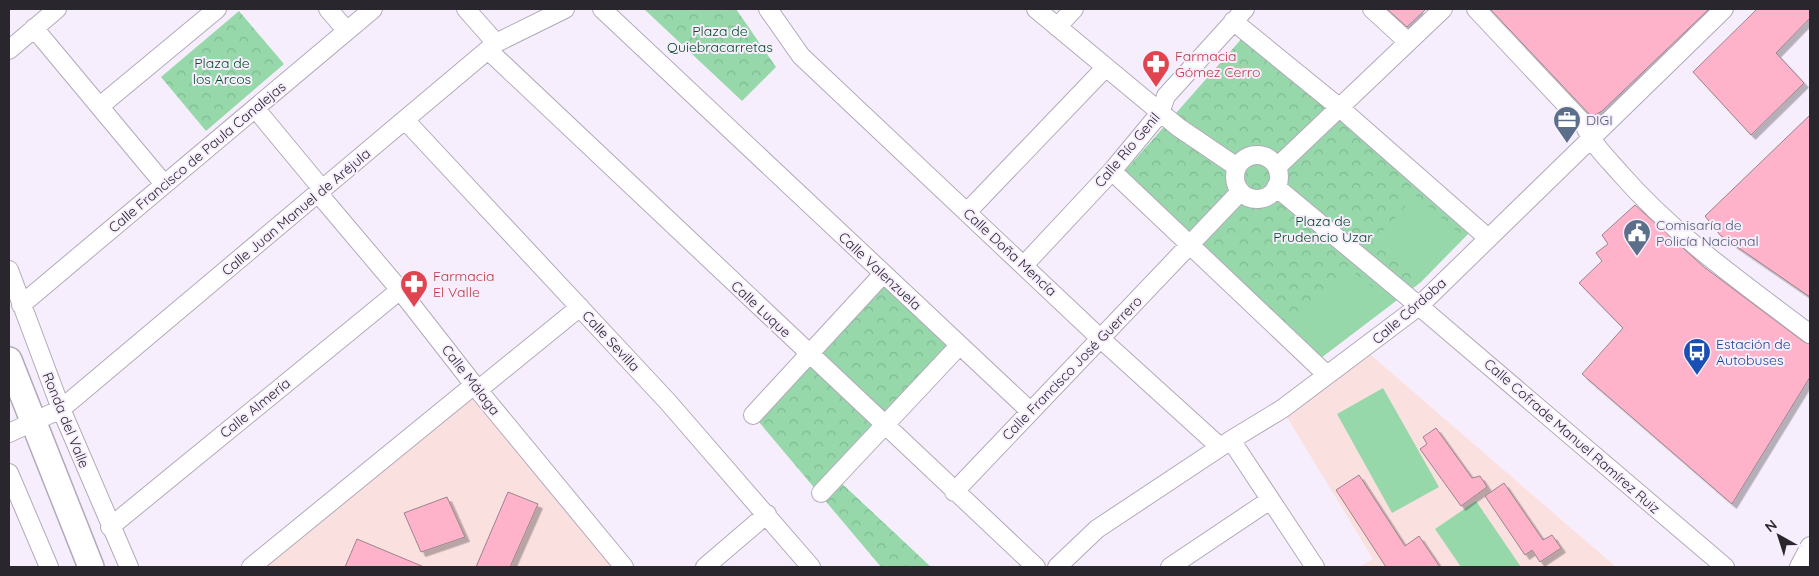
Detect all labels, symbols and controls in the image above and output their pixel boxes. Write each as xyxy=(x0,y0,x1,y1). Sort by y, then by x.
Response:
park label: Plaza de Quiebracarretas xyxy=(667,22,773,56)
place label: Farmacia Gómez Cerro xyxy=(1175,47,1260,81)
pharmacy icon: Farmacia Gómez Cerro xyxy=(1141,49,1171,88)
park label: Plaza de los Arcos xyxy=(193,54,251,88)
street label: Calle Francisco de Paula Canalejas xyxy=(105,77,289,237)
office icon: DIGI xyxy=(1552,105,1582,144)
street label: Calle Río Genil xyxy=(1090,109,1164,191)
place label: DIGI xyxy=(1586,111,1613,129)
street label: Calle Juan Manuel de Aréjula xyxy=(218,144,374,280)
street label: Calle Doña Mencía xyxy=(960,204,1060,300)
park label: Plaza de Prudencio Uzar xyxy=(1273,212,1373,246)
place label: Comisaría de Policía Nacional xyxy=(1656,216,1759,250)
public building icon: Comisaría de Policía Nacional xyxy=(1622,218,1652,257)
street label: Calle Valenzuela xyxy=(835,228,925,314)
place label: Farmacia El Valle xyxy=(433,267,495,301)
pharmacy icon: Farmacia El Valle xyxy=(399,269,429,308)
street label: Calle Córdoba xyxy=(1368,274,1450,348)
street label: Calle Luque xyxy=(727,277,795,341)
street label: Calle Francisco José Guerrero xyxy=(998,292,1146,444)
street label: Calle Sevilla xyxy=(578,307,644,375)
place label: Estación de Autobuses xyxy=(1716,335,1791,369)
bus stop icon: Estación de Autobuses xyxy=(1682,337,1712,376)
street label: Calle Málaga xyxy=(438,341,504,419)
street label: Calle Cofrade Manuel Ramírez Ruiz xyxy=(1480,355,1664,518)
street label: Ronda del Valle xyxy=(39,369,93,471)
street label: Calle Almería xyxy=(216,374,294,442)
north arrow xyxy=(1754,511,1804,561)
text: N xyxy=(1761,516,1780,536)

